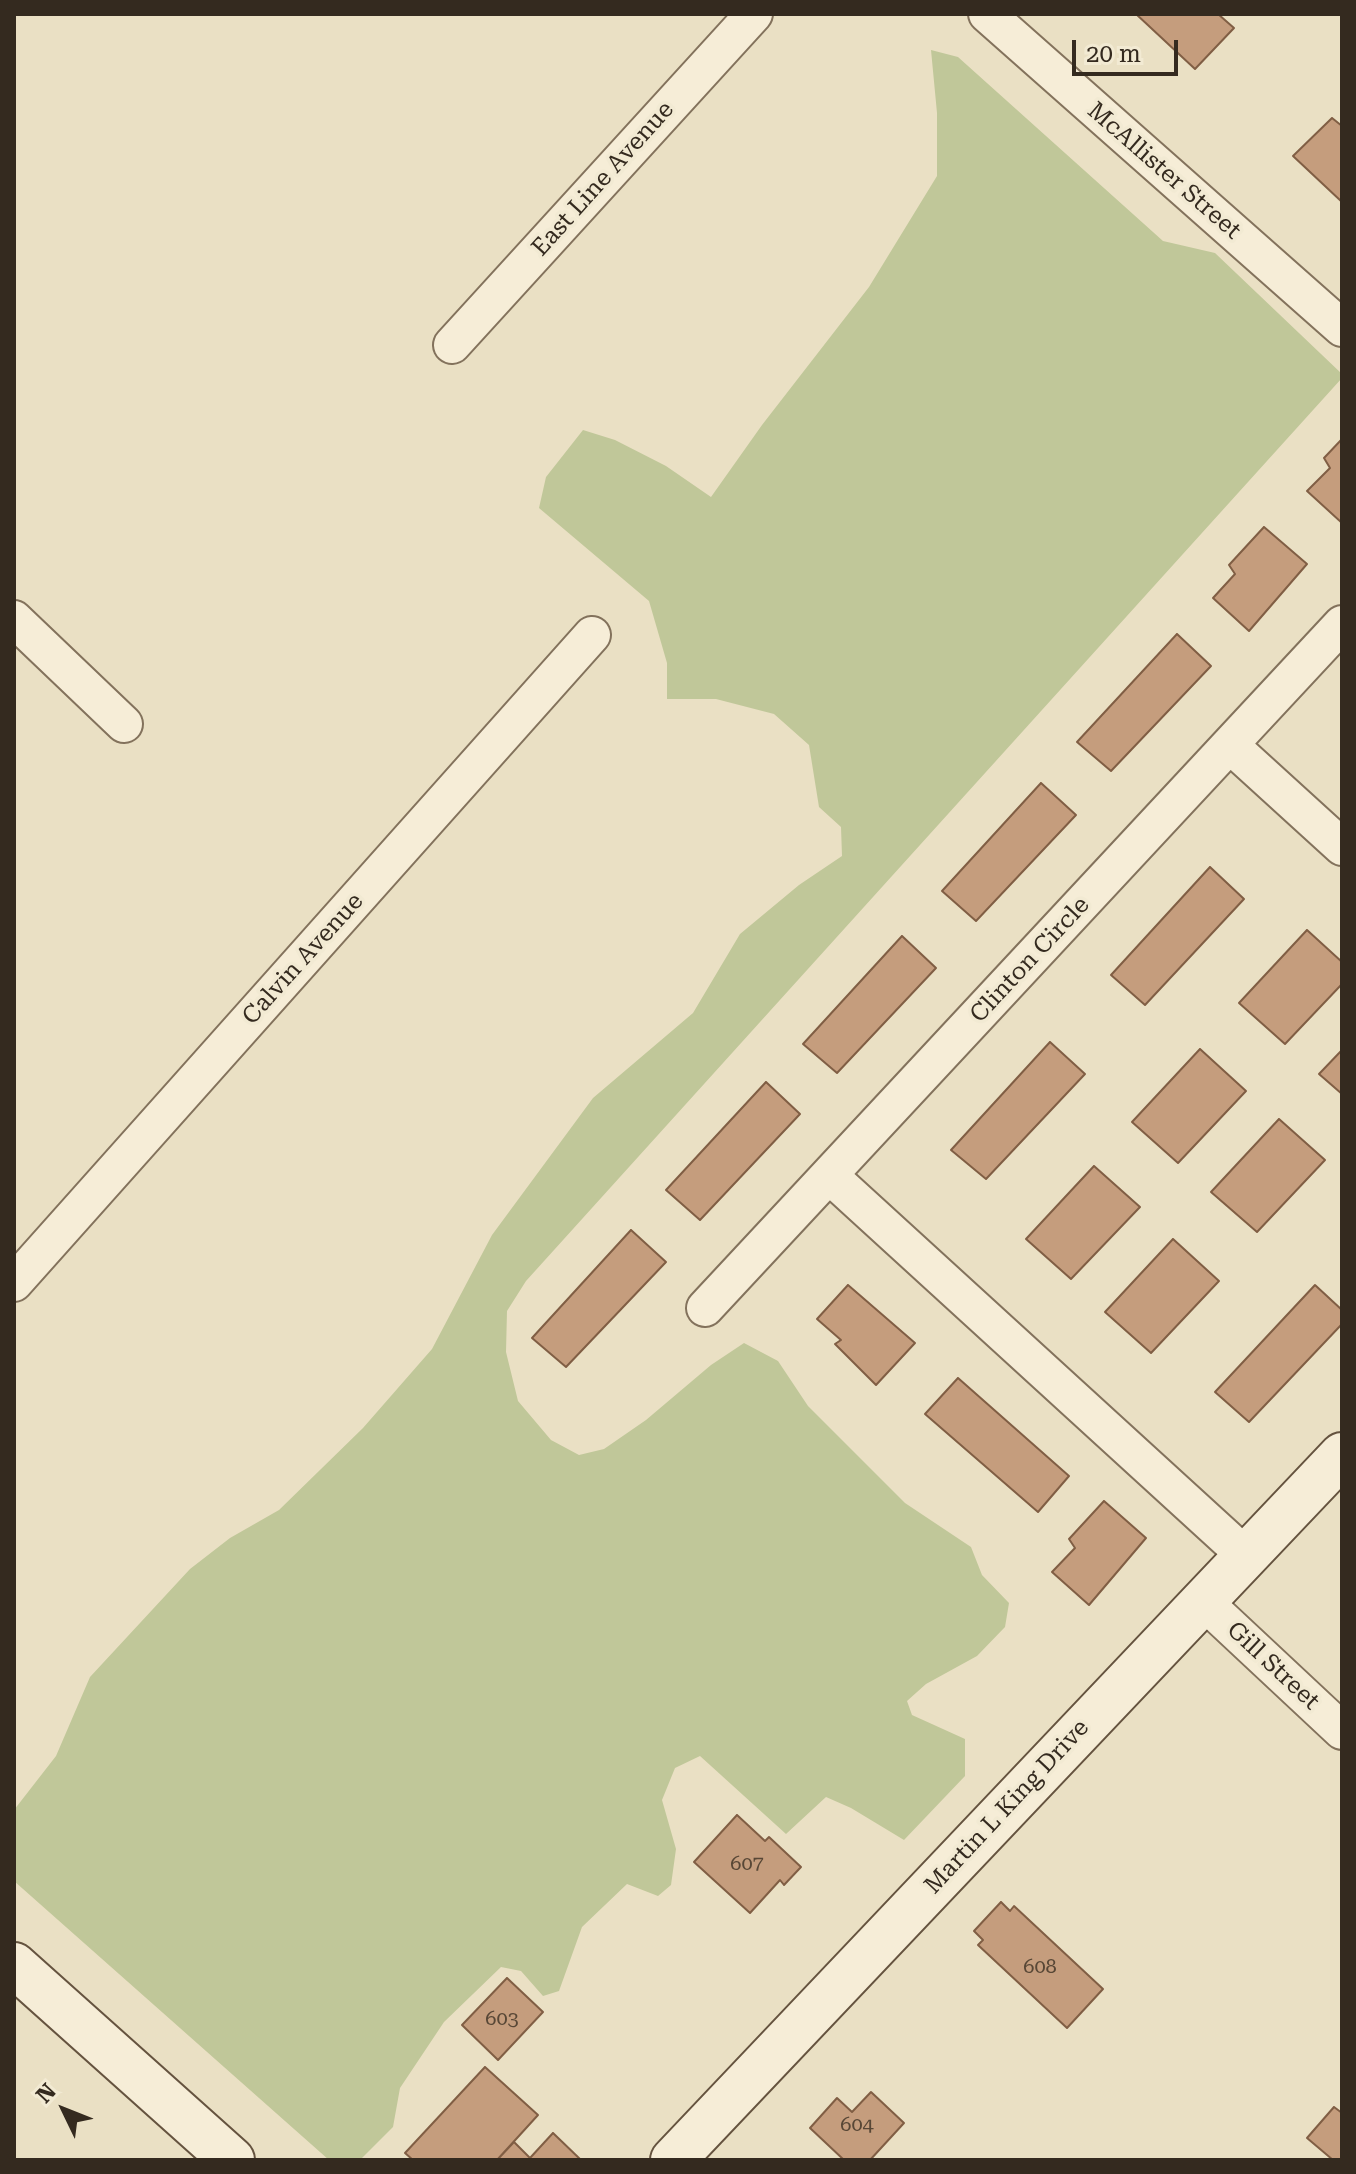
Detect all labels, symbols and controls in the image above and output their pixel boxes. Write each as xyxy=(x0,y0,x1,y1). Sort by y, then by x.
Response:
scale bar xyxy=(1076,24,1182,74)
text: 20 m xyxy=(1086,40,1141,68)
street label: East Line Avenue xyxy=(526,96,680,262)
street label: McAllister Street xyxy=(1081,97,1247,245)
street label: Calvin Avenue xyxy=(237,887,369,1031)
street label: Clinton Circle xyxy=(964,891,1096,1029)
street label: Gill Street xyxy=(1221,1616,1325,1716)
street label: Martin L King Drive xyxy=(919,1714,1095,1900)
house number: 607 xyxy=(730,1852,764,1876)
house number: 608 xyxy=(1023,1955,1057,1979)
house number: 603 xyxy=(485,2007,519,2031)
north arrow xyxy=(24,2070,104,2150)
text: N xyxy=(31,2079,61,2108)
house number: 604 xyxy=(840,2113,874,2137)

